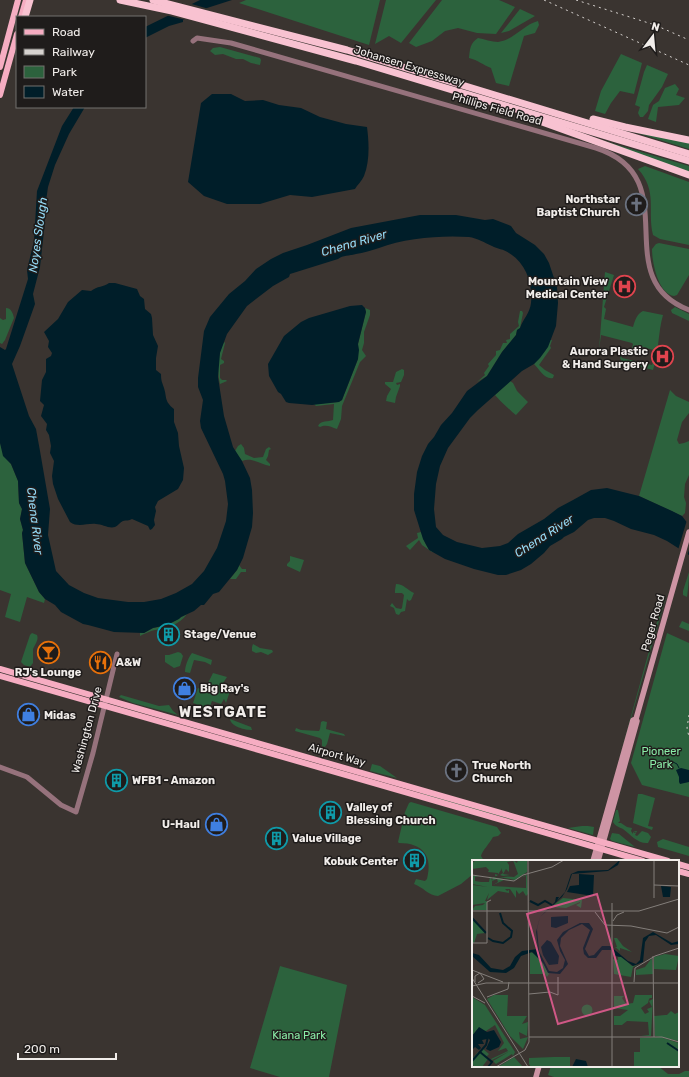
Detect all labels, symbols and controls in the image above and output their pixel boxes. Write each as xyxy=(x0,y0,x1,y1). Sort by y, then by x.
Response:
legend xyxy=(16,16,146,108)
north arrow xyxy=(633,16,673,56)
text: N xyxy=(650,20,661,34)
text: Road xyxy=(52,25,80,39)
street label: Johansen Expressway xyxy=(352,43,466,89)
text: Railway xyxy=(52,45,95,59)
text: Park xyxy=(52,65,78,79)
text: Water xyxy=(52,85,84,99)
street label: Phillips Field Road xyxy=(451,90,543,128)
church icon: Northstar Baptist Church xyxy=(623,192,649,218)
place label: Northstar Baptist Church xyxy=(537,193,620,219)
water label: Noyes Slough xyxy=(26,196,50,274)
water label: Chena River xyxy=(320,227,389,259)
hospital icon: Mountain View Medical Center xyxy=(611,274,637,300)
place label: Mountain View Medical Center xyxy=(526,275,608,301)
hospital icon: Aurora Plastic & Hand Surgery xyxy=(650,344,676,370)
place label: Aurora Plastic & Hand Surgery xyxy=(562,345,648,371)
water label: Chena River xyxy=(24,487,46,556)
water label: Chena River xyxy=(512,511,577,560)
street label: Peger Road xyxy=(639,593,667,653)
building icon: Stage/Venue xyxy=(156,621,182,647)
place label: Stage/Venue xyxy=(184,628,257,641)
bar icon: RJ's Lounge xyxy=(35,639,61,665)
restaurant icon: A&W xyxy=(87,649,113,675)
place label: A&W xyxy=(116,656,141,669)
place label: RJ's Lounge xyxy=(15,666,82,679)
shop icon: Big Ray's xyxy=(172,675,198,701)
place label: Big Ray's xyxy=(200,682,249,695)
street label: Washington Drive xyxy=(69,685,105,775)
shop icon: Midas xyxy=(15,702,41,728)
district label: WESTGATE xyxy=(179,703,267,721)
place label: Midas xyxy=(44,709,76,722)
street label: Airport Way xyxy=(307,741,367,769)
park label: Pioneer Park xyxy=(641,745,681,771)
church icon: True North Church xyxy=(443,758,469,784)
place label: True North Church xyxy=(472,759,531,785)
building icon: WFB1 - Amazon xyxy=(104,767,130,793)
place label: WFB1 - Amazon xyxy=(132,774,215,787)
building icon: Valley of Blessing Church xyxy=(318,800,344,826)
place label: Valley of Blessing Church xyxy=(346,801,436,827)
shop icon: U-Haul xyxy=(203,811,229,837)
place label: U-Haul xyxy=(162,818,200,831)
building icon: Value Village xyxy=(264,825,290,851)
place label: Value Village xyxy=(292,832,362,845)
building icon: Kobuk Center xyxy=(401,848,427,874)
place label: Kobuk Center xyxy=(324,855,398,868)
inset map xyxy=(472,860,679,1067)
park label: Kiana Park xyxy=(272,1029,326,1042)
scale bar xyxy=(18,1035,116,1061)
text: 200 m xyxy=(24,1042,60,1056)

